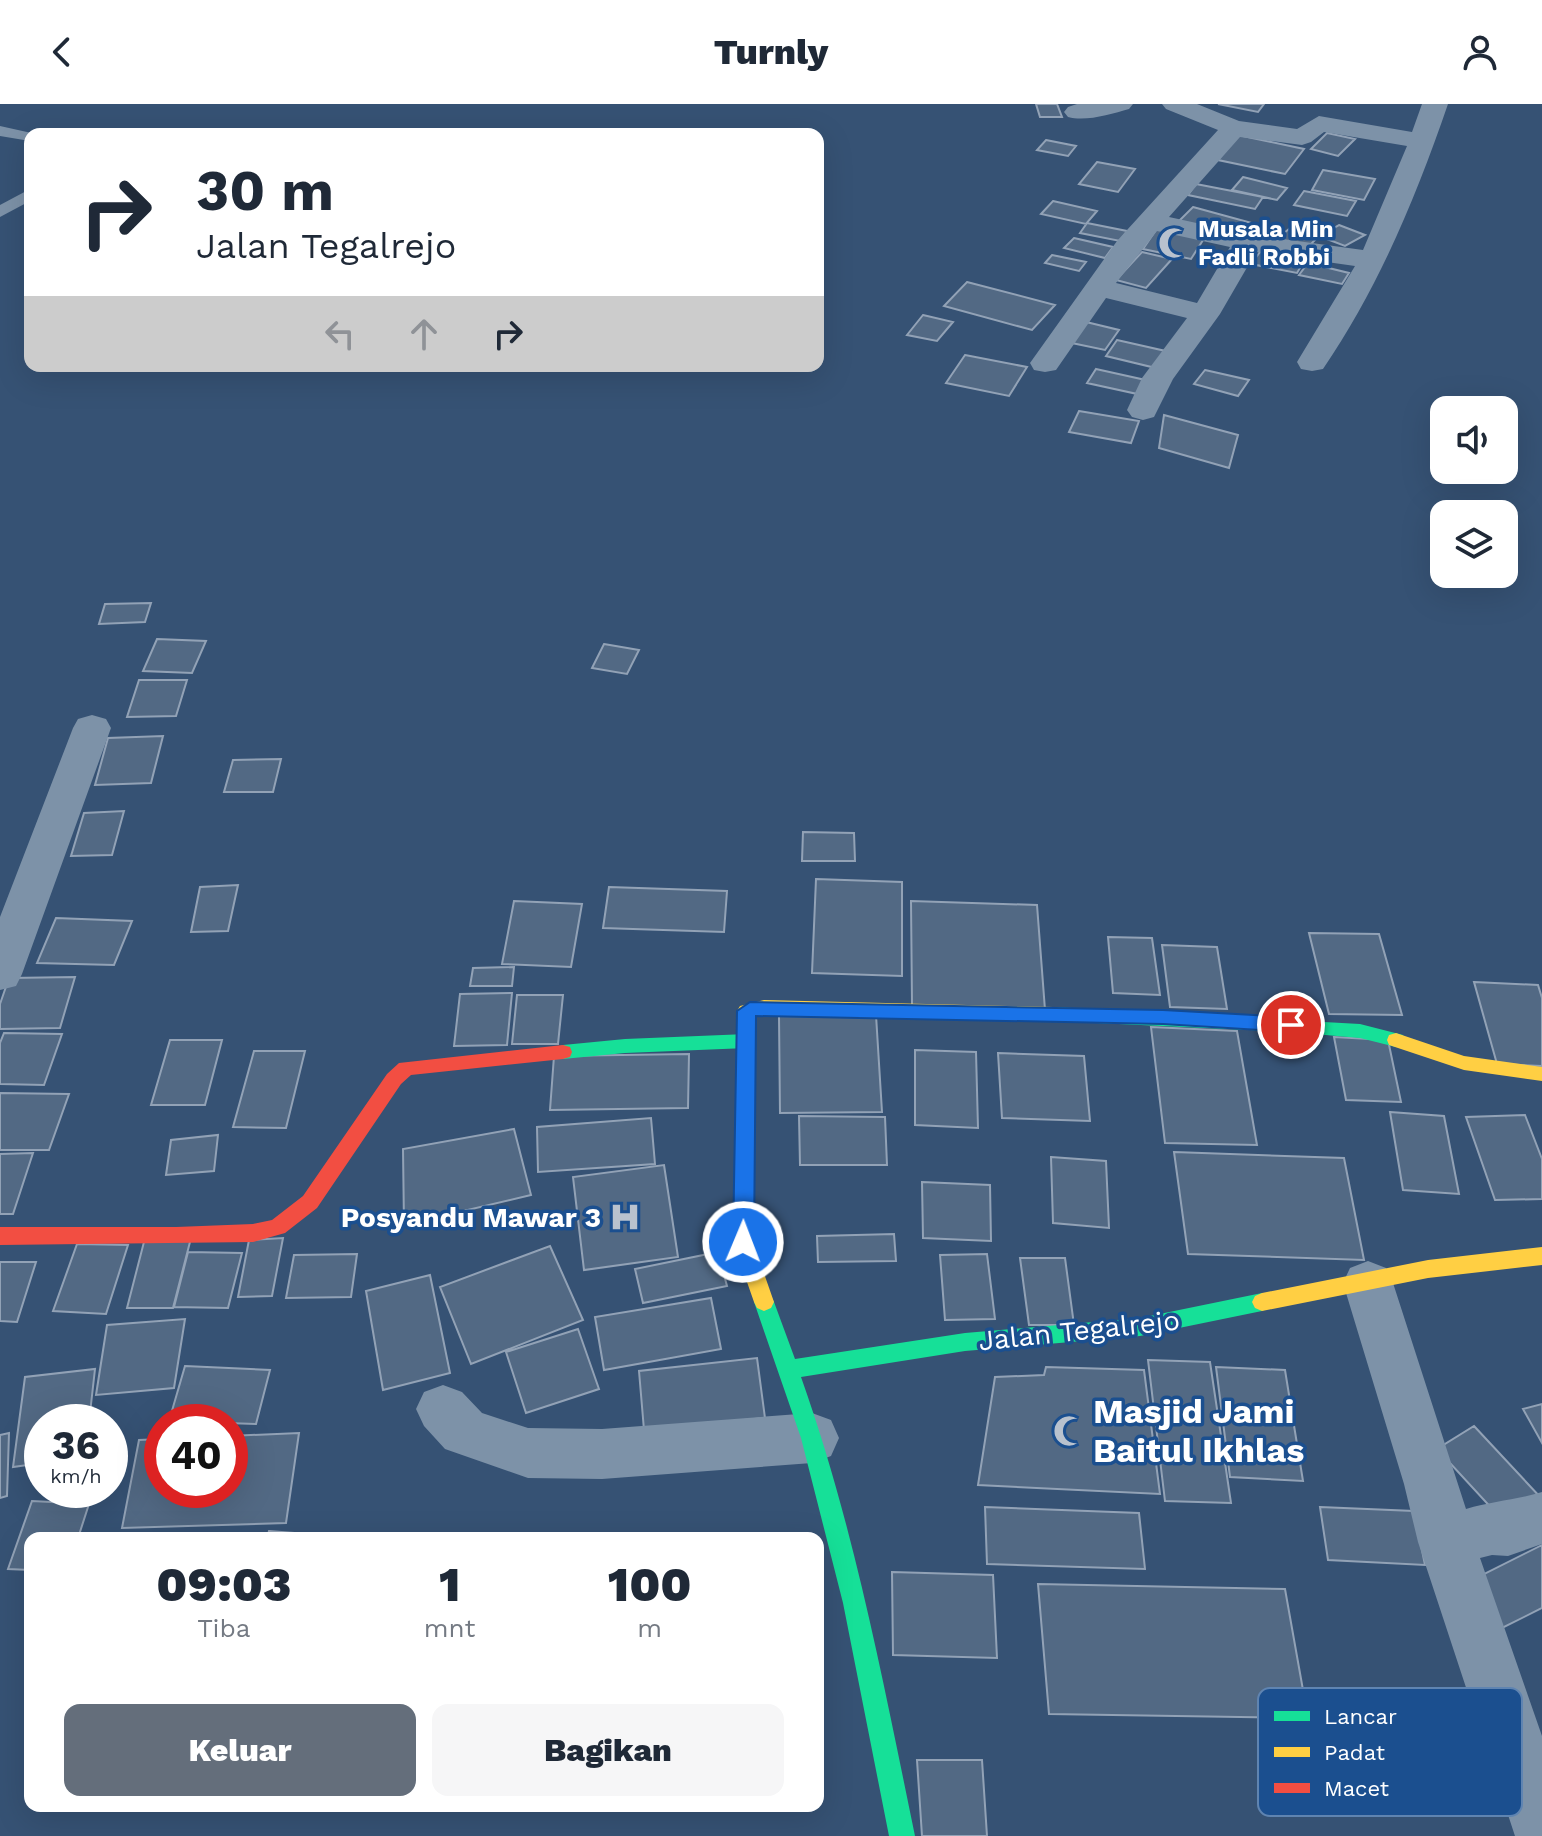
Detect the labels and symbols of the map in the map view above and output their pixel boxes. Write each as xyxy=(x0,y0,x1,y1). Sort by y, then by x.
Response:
place label: Musala Min Fadli Robbi xyxy=(1198,215,1334,271)
mosque icon: Musala Min Fadli Robbi xyxy=(1157,226,1191,260)
pin xyxy=(1257,991,1325,1059)
hospital icon: Posyandu Mawar 3 xyxy=(608,1200,642,1234)
position arrow xyxy=(701,1200,785,1284)
place label: Posyandu Mawar 3 xyxy=(341,1201,601,1234)
street label: Jalan Tegalrejo xyxy=(977,1304,1181,1357)
place label: Masjid Jami Baitul Ikhlas xyxy=(1093,1391,1304,1470)
speed limit sign: 40 xyxy=(144,1404,248,1508)
mosque icon: Masjid Jami Baitul Ikhlas xyxy=(1052,1414,1086,1448)
legend xyxy=(1258,1688,1522,1816)
text: Lancar xyxy=(1324,1704,1397,1729)
text: Padat xyxy=(1324,1740,1385,1765)
text: Macet xyxy=(1324,1776,1389,1801)

